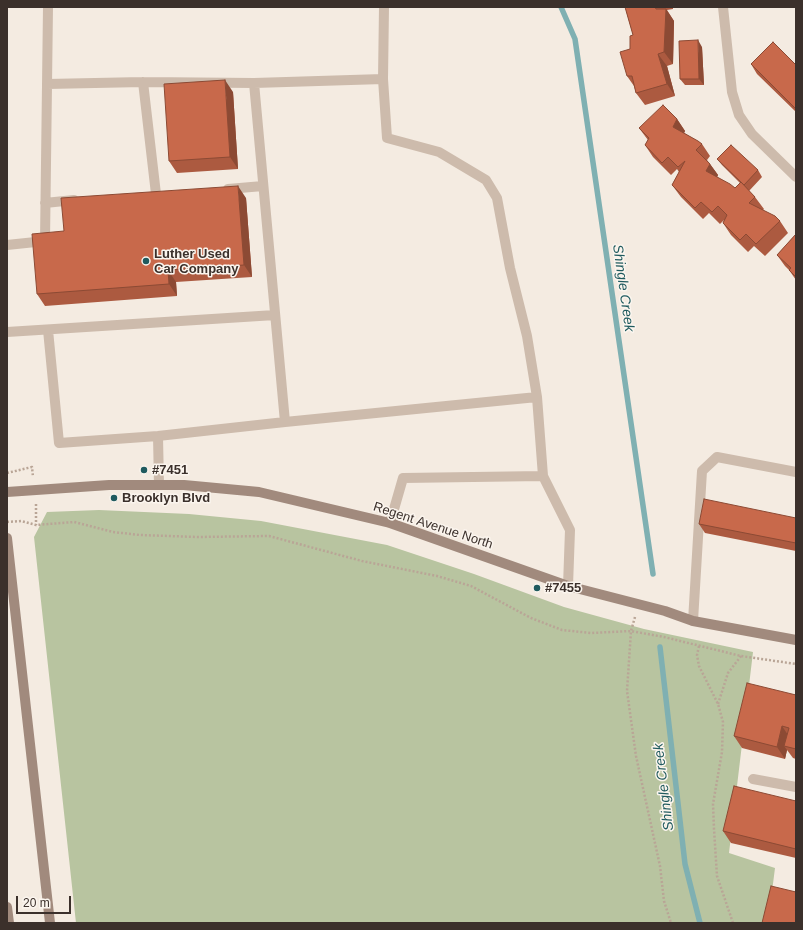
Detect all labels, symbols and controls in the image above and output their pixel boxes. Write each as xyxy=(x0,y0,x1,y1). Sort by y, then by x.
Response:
water label: Shingle Creek xyxy=(609,243,637,333)
place label: Luther Used Car Company xyxy=(154,246,239,277)
marker: Luther Used Car Company xyxy=(141,256,151,266)
place label: #7451 xyxy=(152,462,188,478)
marker: #7451 xyxy=(139,465,149,475)
place label: Brooklyn Blvd xyxy=(122,490,210,506)
marker: Brooklyn Blvd xyxy=(109,493,119,503)
street label: Regent Avenue North xyxy=(371,499,495,553)
place label: #7455 xyxy=(545,580,581,596)
marker: #7455 xyxy=(532,583,542,593)
water label: Shingle Creek xyxy=(650,742,678,832)
scale bar xyxy=(18,888,73,914)
text: 20 m xyxy=(23,896,50,910)

